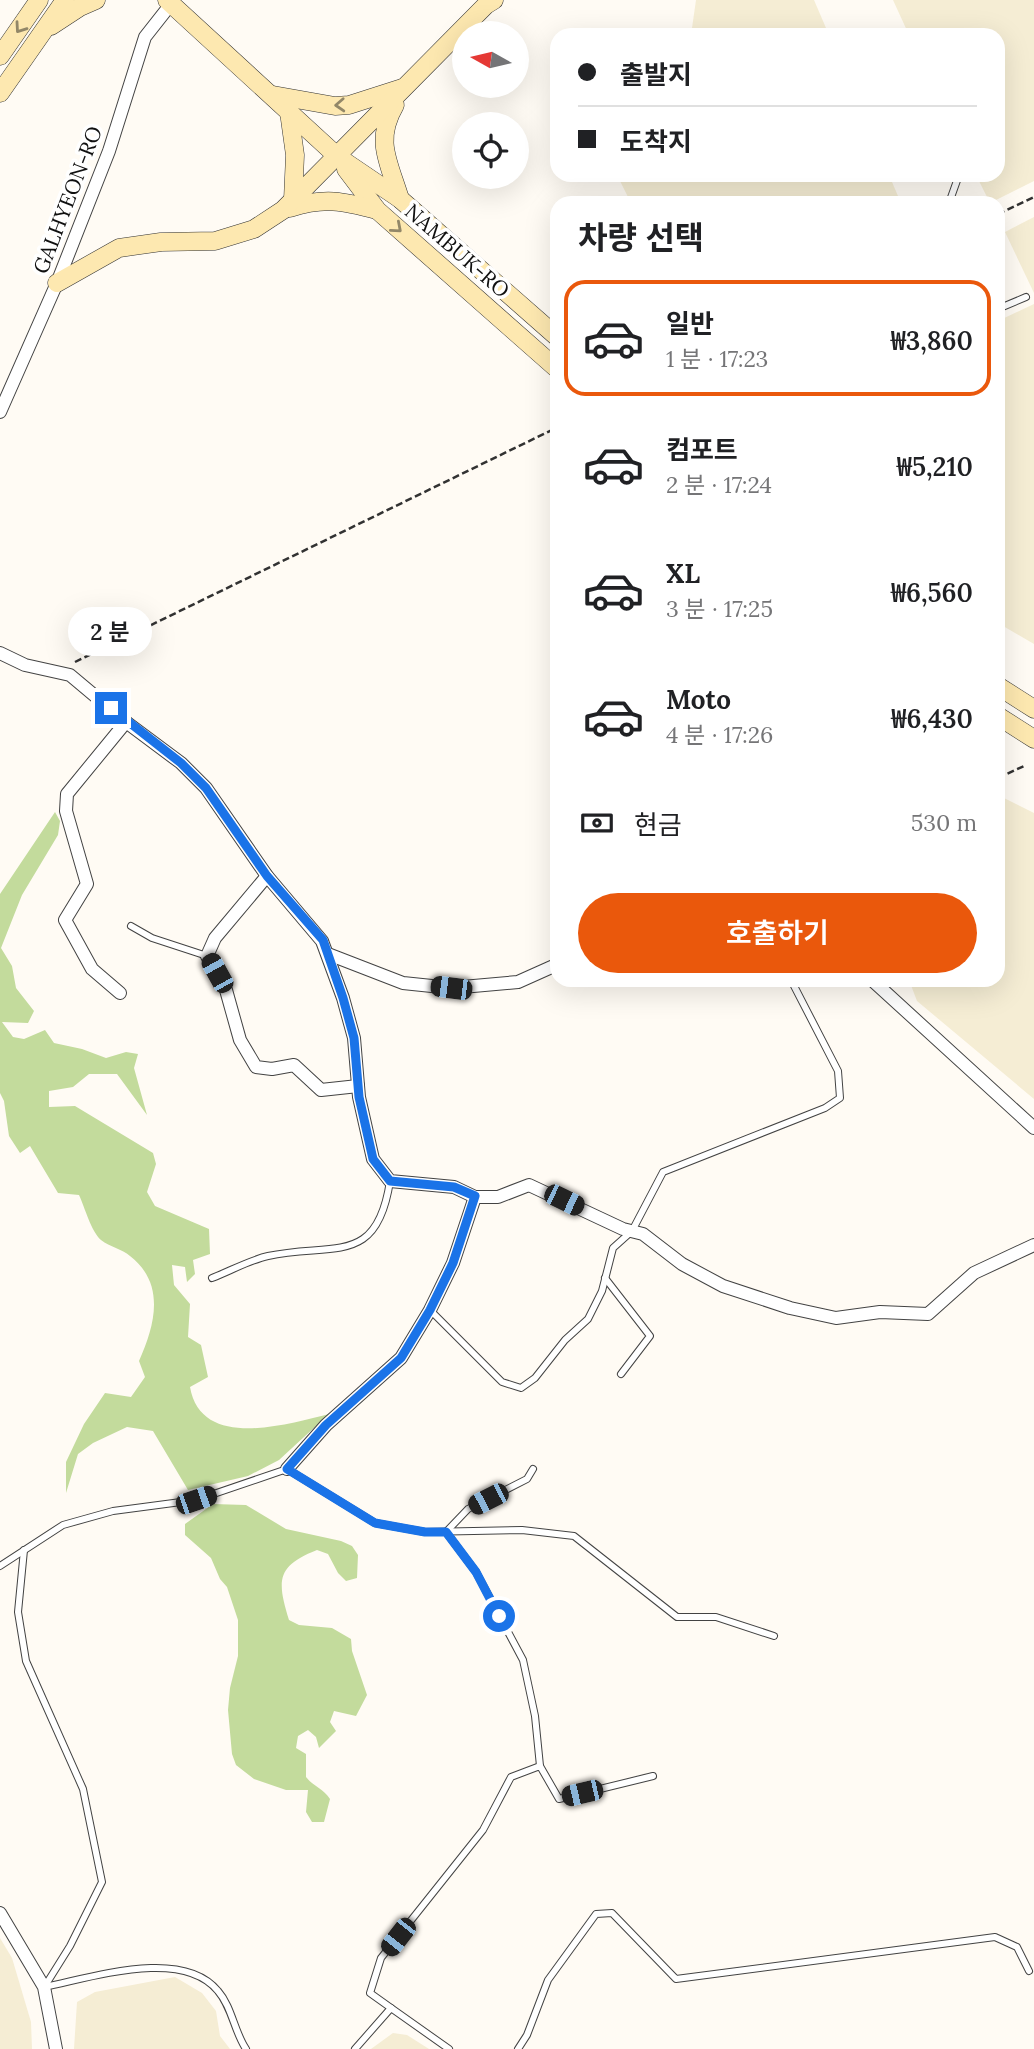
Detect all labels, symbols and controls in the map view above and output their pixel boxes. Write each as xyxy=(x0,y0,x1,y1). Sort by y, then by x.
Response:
one-way arrow xyxy=(16,20,28,33)
north arrow xyxy=(452,21,528,98)
map controls xyxy=(452,21,529,189)
text: 출발지 xyxy=(620,58,692,91)
one-way arrow xyxy=(334,97,345,112)
button: locate xyxy=(452,112,529,189)
street label: GALHYEON-RO xyxy=(27,122,108,278)
text: 도착지 xyxy=(620,125,692,158)
street label: NAMBUK-RO xyxy=(399,198,515,304)
text: 차량 선택 xyxy=(578,217,704,258)
one-way arrow xyxy=(389,220,402,232)
icon: car xyxy=(582,307,645,370)
text: 일반 xyxy=(666,307,714,340)
text: ₩3,860 xyxy=(891,324,973,357)
text: 1 분 · 17:23 xyxy=(666,344,768,373)
icon: car xyxy=(582,433,645,496)
text: 컴포트 xyxy=(666,433,738,466)
text: ₩5,210 xyxy=(897,450,973,483)
text: 2 분 · 17:24 xyxy=(666,470,772,499)
text: XL xyxy=(666,557,700,590)
icon: car xyxy=(582,559,645,622)
text: ₩6,560 xyxy=(891,576,973,609)
text: 3 분 · 17:25 xyxy=(666,594,773,623)
callout: 2 분 xyxy=(69,606,153,656)
text: 2 분 xyxy=(90,617,130,646)
text: Moto xyxy=(666,683,731,716)
icon: car xyxy=(582,685,645,748)
route end xyxy=(95,692,127,724)
text: ₩6,430 xyxy=(891,702,973,735)
text: 4 분 · 17:26 xyxy=(666,720,773,749)
icon: cash xyxy=(578,804,616,842)
text: 현금 xyxy=(634,808,682,841)
text: 530 m xyxy=(911,808,977,837)
button: 호출하기 xyxy=(578,893,977,973)
car xyxy=(198,950,237,996)
car xyxy=(429,975,474,1001)
car xyxy=(541,1181,588,1219)
car xyxy=(465,1480,512,1518)
car xyxy=(173,1483,220,1517)
route start xyxy=(483,1600,515,1632)
car xyxy=(560,1778,605,1808)
car xyxy=(377,1914,420,1960)

